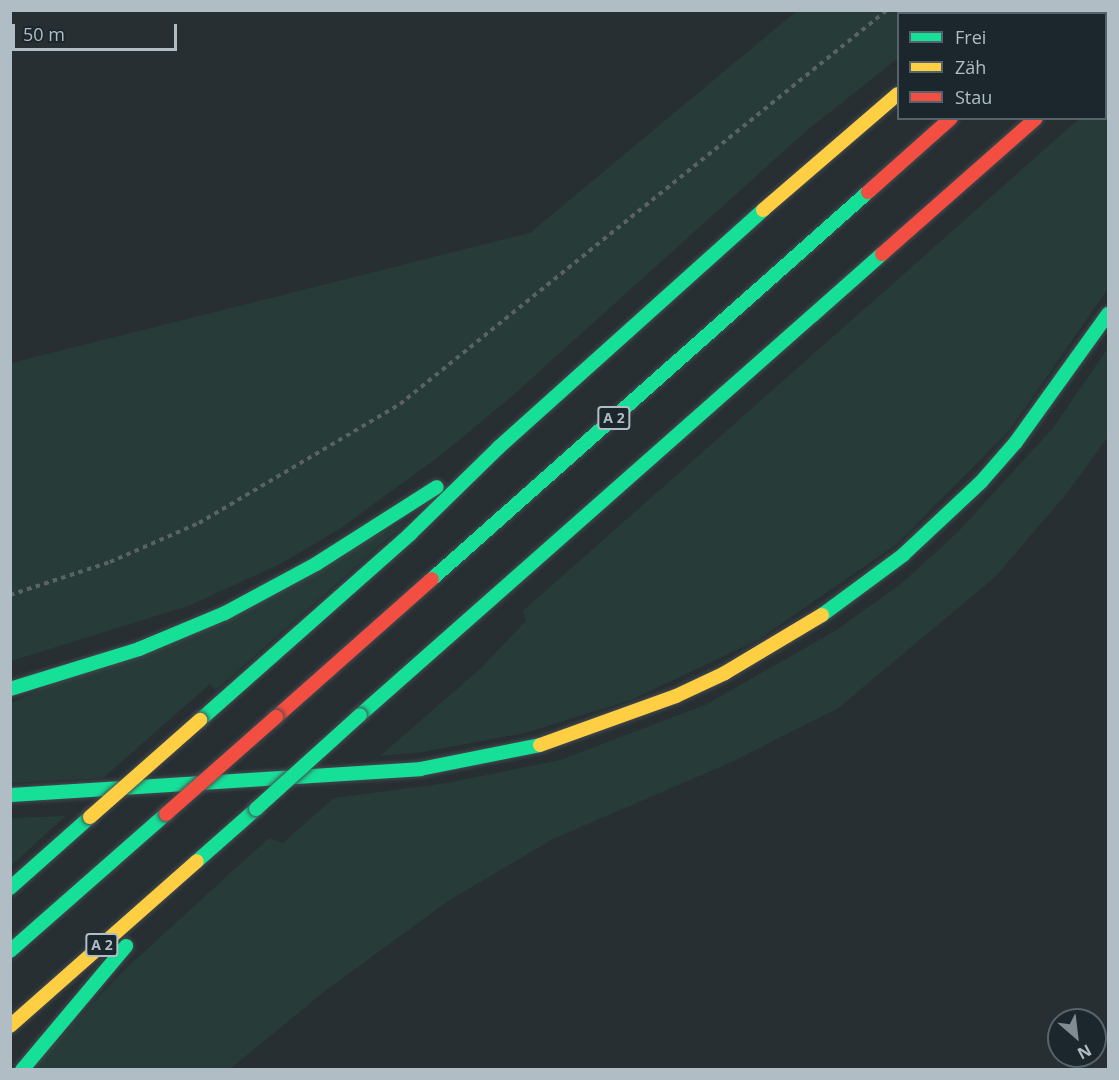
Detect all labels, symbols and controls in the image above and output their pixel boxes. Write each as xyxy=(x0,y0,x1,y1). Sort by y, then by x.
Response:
scale bar xyxy=(15,12,180,50)
legend xyxy=(897,12,1107,120)
text: 50 m xyxy=(23,22,65,46)
text: Frei xyxy=(955,25,986,49)
text: Zäh xyxy=(955,55,986,79)
text: Stau xyxy=(955,85,992,109)
road number: A 2 xyxy=(596,407,632,429)
road number: A 2 xyxy=(84,934,120,956)
north arrow xyxy=(1047,1008,1107,1068)
text: N xyxy=(1074,1039,1095,1065)

